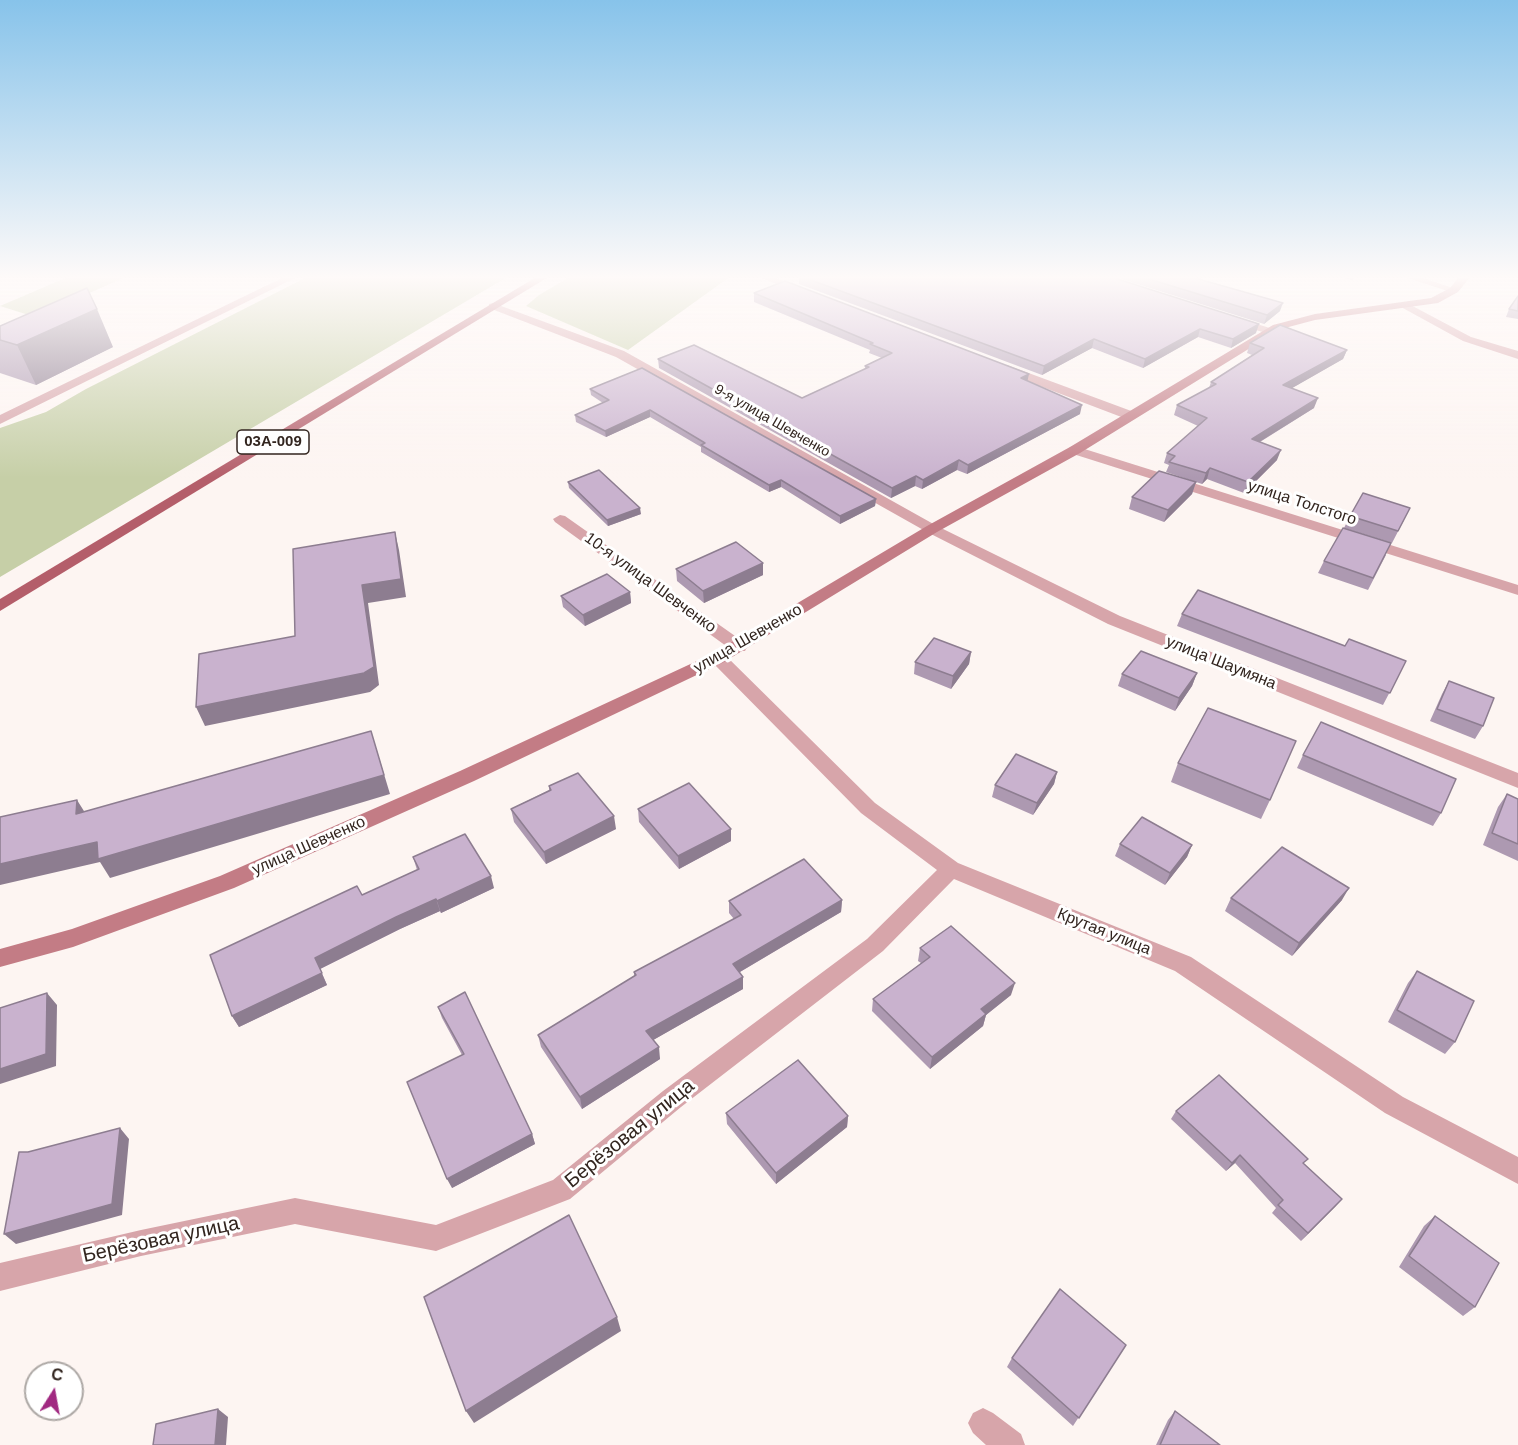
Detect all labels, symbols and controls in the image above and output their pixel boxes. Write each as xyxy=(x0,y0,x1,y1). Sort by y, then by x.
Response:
street label: 9-я улица Шевченко xyxy=(711,381,833,461)
road number: 03А-009 xyxy=(237,430,309,454)
street label: улица Толстого xyxy=(1245,476,1359,530)
street label: 10-я улица Шевченко xyxy=(580,529,720,637)
street label: улица Шевченко xyxy=(690,600,806,678)
street label: улица Шаумяна xyxy=(1163,632,1279,694)
street label: улица Шевченко xyxy=(249,812,369,880)
street label: Крутая улица xyxy=(1054,905,1154,959)
street label: Берёзовая улица xyxy=(560,1075,700,1193)
street label: Берёзовая улица xyxy=(81,1212,241,1268)
north arrow xyxy=(24,1361,84,1421)
text: С xyxy=(50,1365,64,1384)

